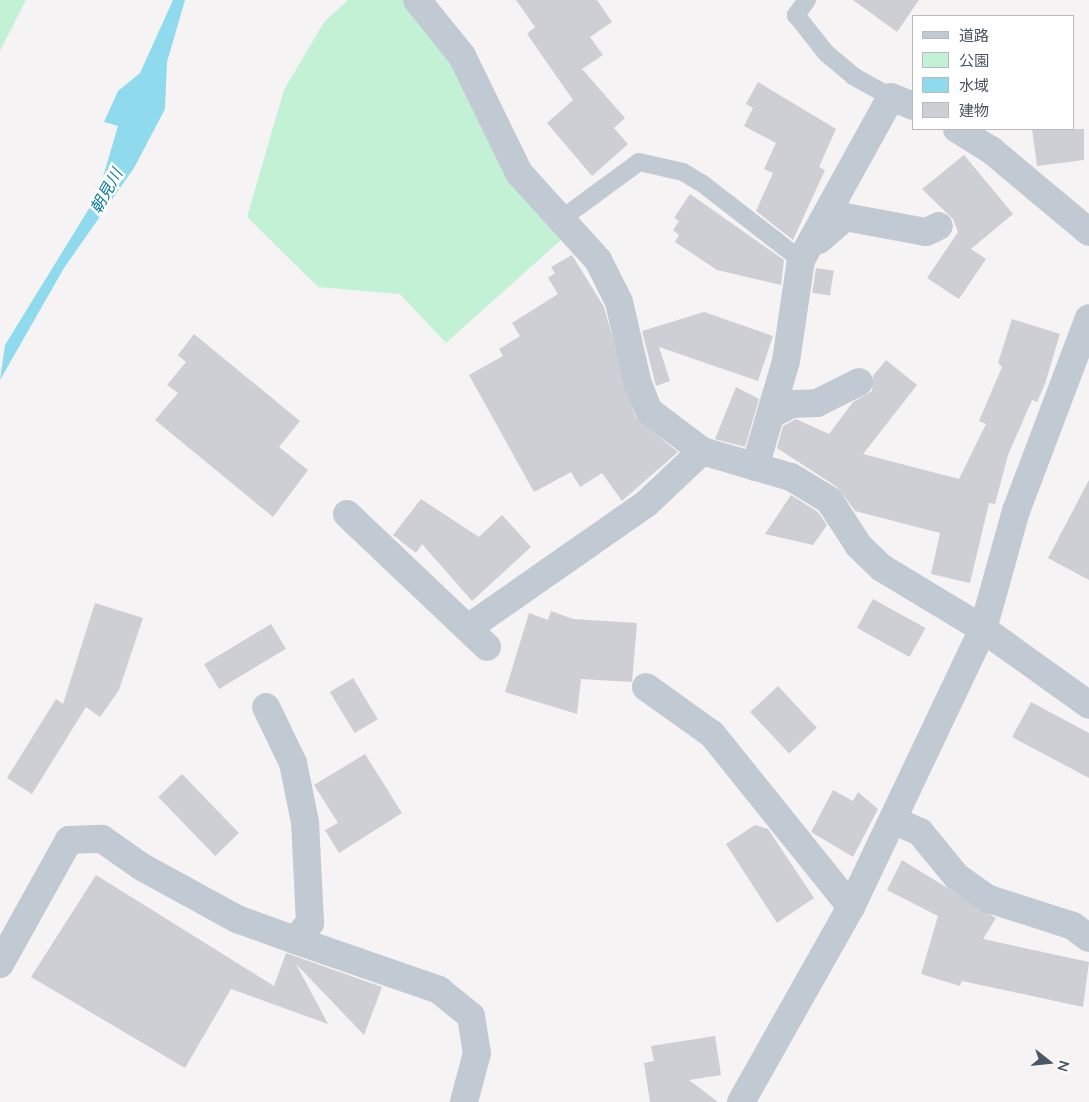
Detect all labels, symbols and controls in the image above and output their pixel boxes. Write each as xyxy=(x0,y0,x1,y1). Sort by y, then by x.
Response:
legend xyxy=(912,15,1074,130)
text: 道路 xyxy=(959,26,989,44)
text: 公園 xyxy=(959,51,989,69)
text: 水域 xyxy=(959,76,989,94)
text: 建物 xyxy=(959,101,989,119)
water label: 朝見川 xyxy=(86,165,126,217)
north arrow xyxy=(1024,1037,1074,1087)
text: N xyxy=(1054,1059,1074,1074)

